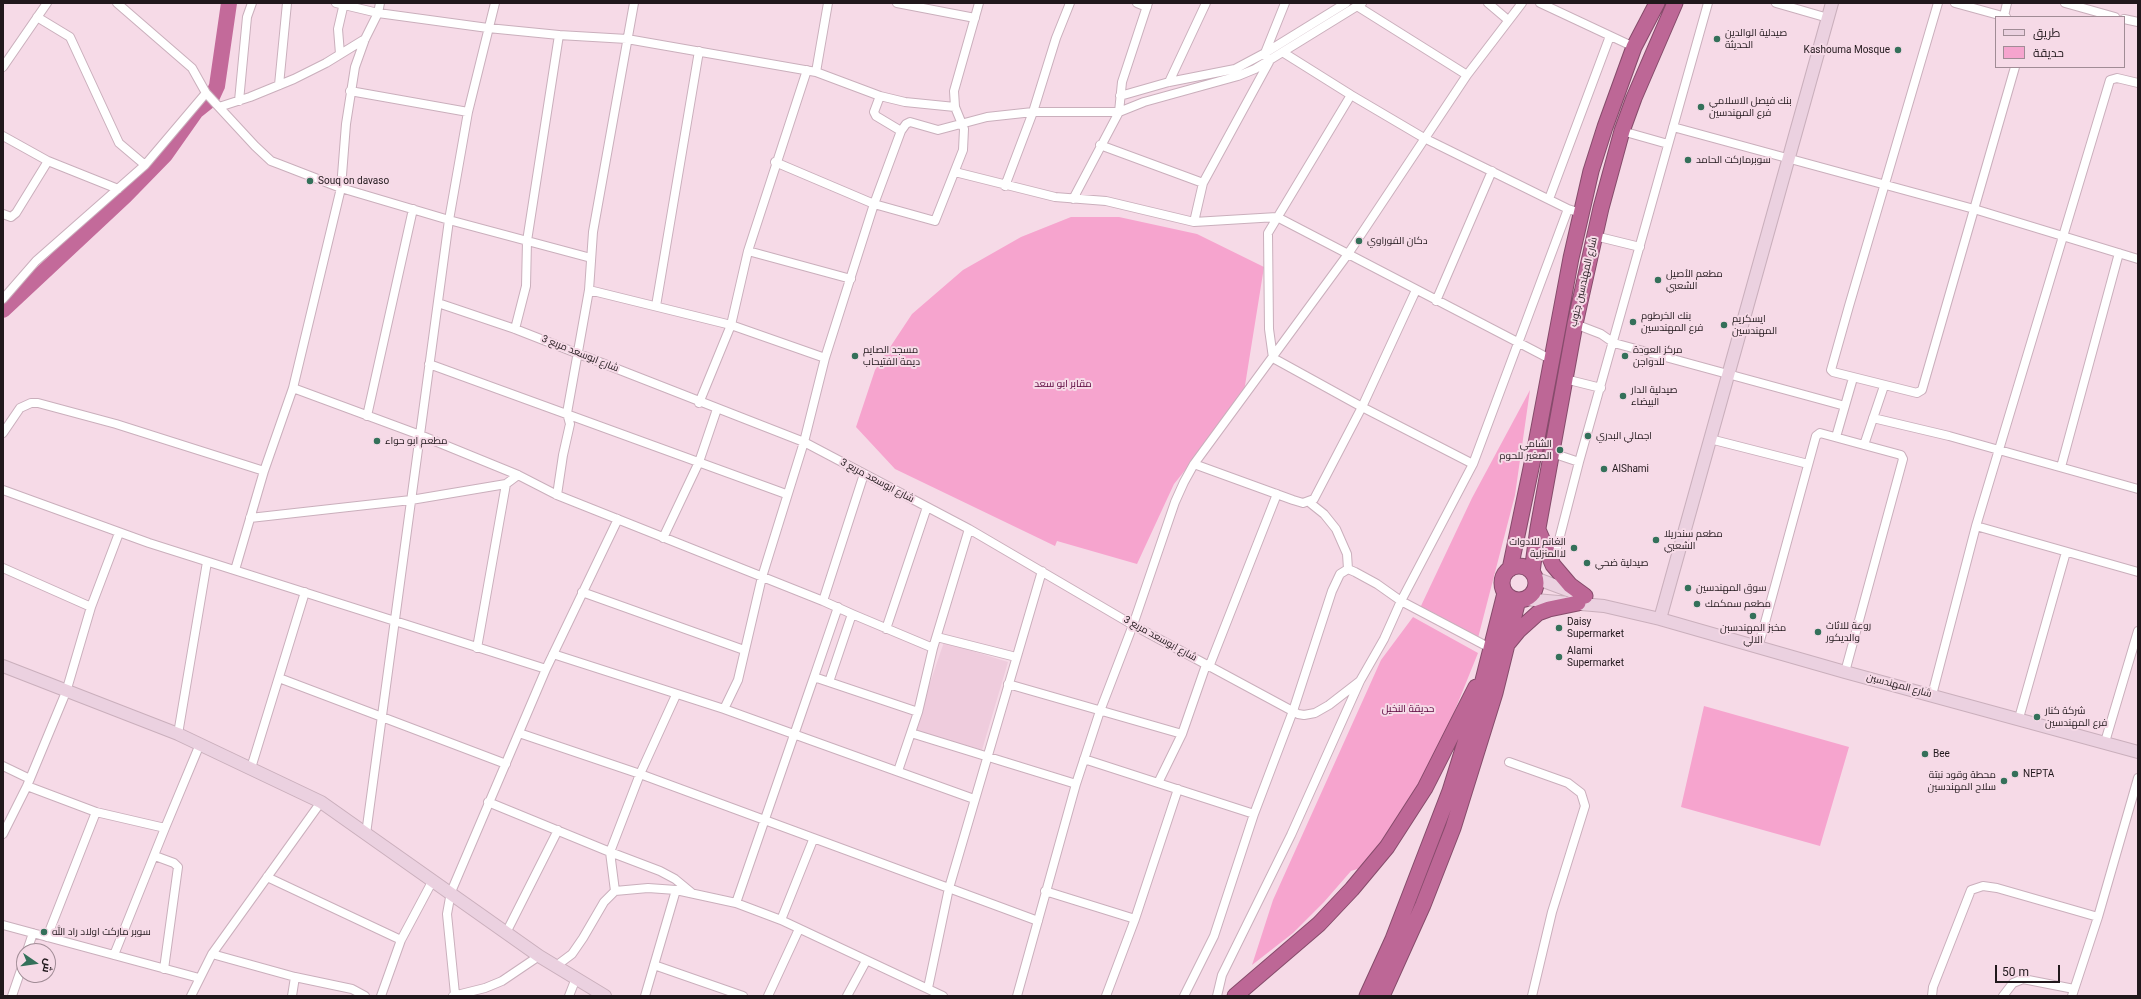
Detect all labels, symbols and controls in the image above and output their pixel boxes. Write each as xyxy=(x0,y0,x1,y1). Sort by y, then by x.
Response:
legend xyxy=(1995,16,2125,68)
text: طريق xyxy=(2033,26,2060,40)
place label: صيدلية الوالدين الحديثة xyxy=(1725,27,1787,50)
marker: صيدلية الوالدين الحديثة xyxy=(1712,34,1722,44)
place label: Kashouma Mosque xyxy=(1804,44,1890,56)
marker: Kashouma Mosque xyxy=(1893,45,1903,55)
text: حديقة xyxy=(2033,46,2064,60)
place label: بنك فيصل الاسلامي فرع المهندسين xyxy=(1709,95,1792,118)
marker: بنك فيصل الاسلامي فرع المهندسين xyxy=(1696,102,1706,112)
place label: سوبرماركت الحامد xyxy=(1696,154,1771,166)
marker: سوبرماركت الحامد xyxy=(1683,155,1693,165)
place label: Souq on davaso xyxy=(318,175,389,187)
marker: Souq on davaso xyxy=(305,176,315,186)
place label: دكان الفوراوي xyxy=(1367,235,1428,247)
marker: دكان الفوراوي xyxy=(1354,236,1364,246)
street label: شارع المهندسين جنوب xyxy=(1568,236,1600,328)
place label: مطعم الأصيل الشعبي xyxy=(1666,268,1723,292)
marker: مطعم الأصيل الشعبي xyxy=(1653,275,1663,285)
place label: بنك الخرطوم فرع المهندسين xyxy=(1641,310,1703,334)
place label: ايسكريم المهندسين xyxy=(1732,313,1777,336)
marker: بنك الخرطوم فرع المهندسين xyxy=(1628,317,1638,327)
marker: ايسكريم المهندسين xyxy=(1719,320,1729,330)
street label: شارع ابوسعد مربع 3 xyxy=(540,333,620,375)
place label: مسجد الصايم ديمة الفتيحاب xyxy=(863,344,920,368)
place label: مركز العودة للدواجن xyxy=(1633,344,1682,368)
marker: مسجد الصايم ديمة الفتيحاب xyxy=(850,351,860,361)
marker: مركز العودة للدواجن xyxy=(1620,351,1630,361)
park label: مقابر ابو سعد xyxy=(1034,378,1092,390)
place label: صيدلية الدار البيضاء xyxy=(1631,384,1678,408)
marker: صيدلية الدار البيضاء xyxy=(1618,391,1628,401)
place label: اجمالي البدري xyxy=(1596,430,1652,442)
marker: اجمالي البدري xyxy=(1583,431,1593,441)
place label: مطعم ابو حواء xyxy=(385,435,447,447)
marker: مطعم ابو حواء xyxy=(372,436,382,446)
place label: الشامي الصغير للحوم xyxy=(1499,438,1552,462)
marker: الشامي الصغير للحوم xyxy=(1555,445,1565,455)
street label: شارع ابوسعد مربع 3 xyxy=(838,456,916,506)
place label: AlShami xyxy=(1612,463,1649,475)
marker: AlShami xyxy=(1599,464,1609,474)
place label: مطعم سندريلا الشعبي xyxy=(1664,528,1723,552)
marker: مطعم سندريلا الشعبي xyxy=(1651,535,1661,545)
place label: الغانم للادوات لاالمنزلية xyxy=(1509,536,1566,560)
marker: الغانم للادوات لاالمنزلية xyxy=(1569,543,1579,553)
place label: صيدلية ضحي xyxy=(1595,557,1649,569)
marker: صيدلية ضحي xyxy=(1582,558,1592,568)
place label: سوق المهندسين xyxy=(1696,582,1766,594)
marker: سوق المهندسين xyxy=(1683,583,1693,593)
place label: مطعم سمكمك xyxy=(1705,598,1771,610)
marker: مطعم سمكمك xyxy=(1692,599,1702,609)
marker: مخبز المهندسبن الالي xyxy=(1748,611,1758,621)
street label: شارع ابوسعد مربع 3 xyxy=(1121,614,1199,664)
place label: Daisy Supermarket xyxy=(1567,616,1624,640)
place label: روعة للاثاث والديكور xyxy=(1826,620,1871,644)
place label: مخبز المهندسبن الالي xyxy=(1720,622,1786,646)
marker: Daisy Supermarket xyxy=(1554,623,1564,633)
marker: روعة للاثاث والديكور xyxy=(1813,627,1823,637)
place label: Alami Supermarket xyxy=(1567,645,1624,668)
marker: Alami Supermarket xyxy=(1554,652,1564,662)
street label: شارع المهندسين xyxy=(1865,672,1933,700)
park label: حديقة النخيل xyxy=(1382,703,1434,715)
place label: شركة كنار فرع المهندسين xyxy=(2045,705,2107,728)
marker: شركة كنار فرع المهندسين xyxy=(2032,712,2042,722)
place label: Bee xyxy=(1933,748,1950,760)
marker: Bee xyxy=(1920,749,1930,759)
place label: NEPTA xyxy=(2023,768,2054,780)
place label: محطة وقود نبتة سلاح المهندسين xyxy=(1927,769,1996,792)
marker: NEPTA xyxy=(2010,769,2020,779)
marker: محطة وقود نبتة سلاح المهندسين xyxy=(1999,776,2009,786)
place label: سوبر ماركت اولاد راد الله xyxy=(52,926,151,938)
marker: سوبر ماركت اولاد راد الله xyxy=(39,927,49,937)
north arrow xyxy=(16,943,56,983)
text: ش xyxy=(39,957,55,974)
scale bar xyxy=(1997,957,2062,983)
text: 50 m xyxy=(2002,965,2029,979)

